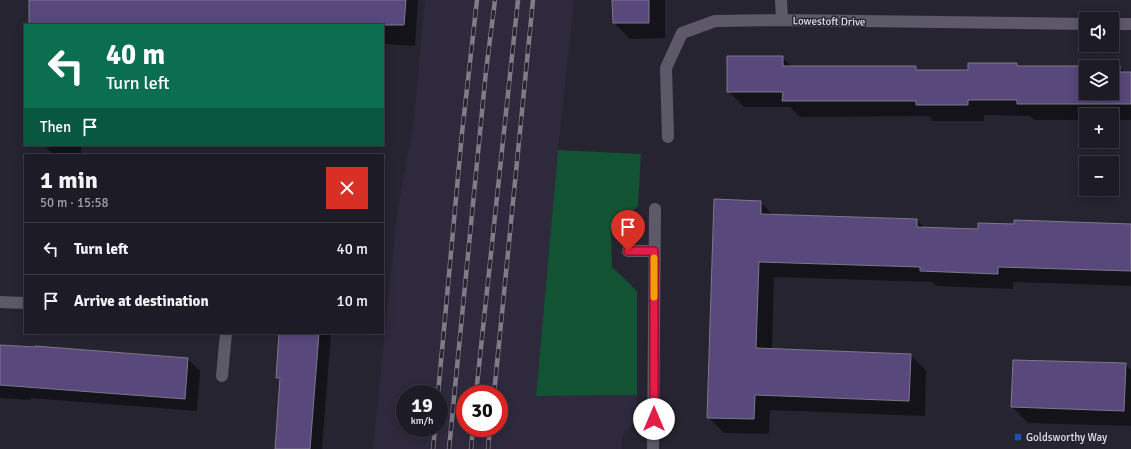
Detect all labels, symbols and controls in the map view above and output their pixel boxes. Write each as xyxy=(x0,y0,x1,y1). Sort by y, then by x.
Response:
map controls xyxy=(1079,12,1119,196)
button: sound xyxy=(1079,12,1119,52)
street label: Lowestoft Drive xyxy=(792,14,865,29)
text: 40 m xyxy=(106,38,165,72)
icon: left xyxy=(40,40,92,92)
button: layers xyxy=(1079,60,1119,100)
text: Turn left xyxy=(106,72,169,94)
button: + xyxy=(1079,108,1119,148)
icon: arrive xyxy=(79,116,101,138)
text: Then xyxy=(40,118,71,136)
button: − xyxy=(1079,156,1119,196)
text: 1 min xyxy=(40,165,98,195)
button: close xyxy=(326,167,368,209)
text: 50 m · 15:58 xyxy=(40,195,109,211)
pin xyxy=(611,210,645,251)
icon: arrive xyxy=(617,216,639,238)
icon: left xyxy=(40,238,62,260)
text: Turn left xyxy=(74,240,128,258)
text: 40 m xyxy=(337,240,368,258)
icon: arrive xyxy=(40,290,62,312)
text: Arrive at destination xyxy=(74,292,209,310)
text: 10 m xyxy=(337,292,368,310)
speed limit sign: 30 xyxy=(456,385,508,437)
text: 19 xyxy=(411,393,433,418)
position arrow xyxy=(633,398,675,440)
text: km/h xyxy=(411,415,433,427)
place label: Goldsworthy Way xyxy=(1026,431,1108,444)
marker: Goldsworthy Way xyxy=(1013,432,1023,442)

